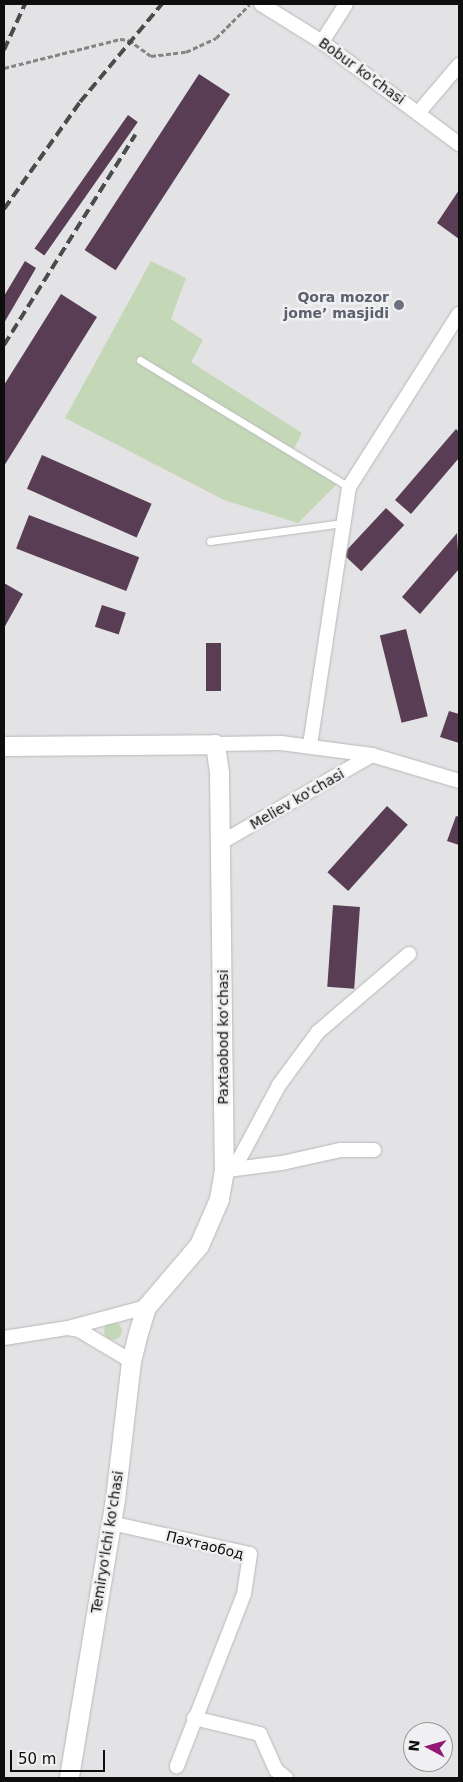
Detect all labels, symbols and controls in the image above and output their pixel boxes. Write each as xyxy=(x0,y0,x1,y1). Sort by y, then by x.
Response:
street label: Bobur ko'chasi xyxy=(316,34,408,108)
place label: Qora mozor jome’ masjidi xyxy=(284,289,389,322)
marker: Qora mozor jome’ masjidi xyxy=(393,299,405,311)
street label: Meliev ko'chasi xyxy=(247,765,347,833)
street label: Paxtaobod ko‘chasi xyxy=(215,969,231,1105)
street label: Temiryo'lchi ko'chasi xyxy=(87,1470,127,1614)
street label: Пахтаобод xyxy=(164,1527,246,1563)
north arrow xyxy=(403,1722,453,1772)
text: N xyxy=(406,1739,423,1752)
scale bar xyxy=(12,1740,108,1772)
text: 50 m xyxy=(18,1750,56,1768)

